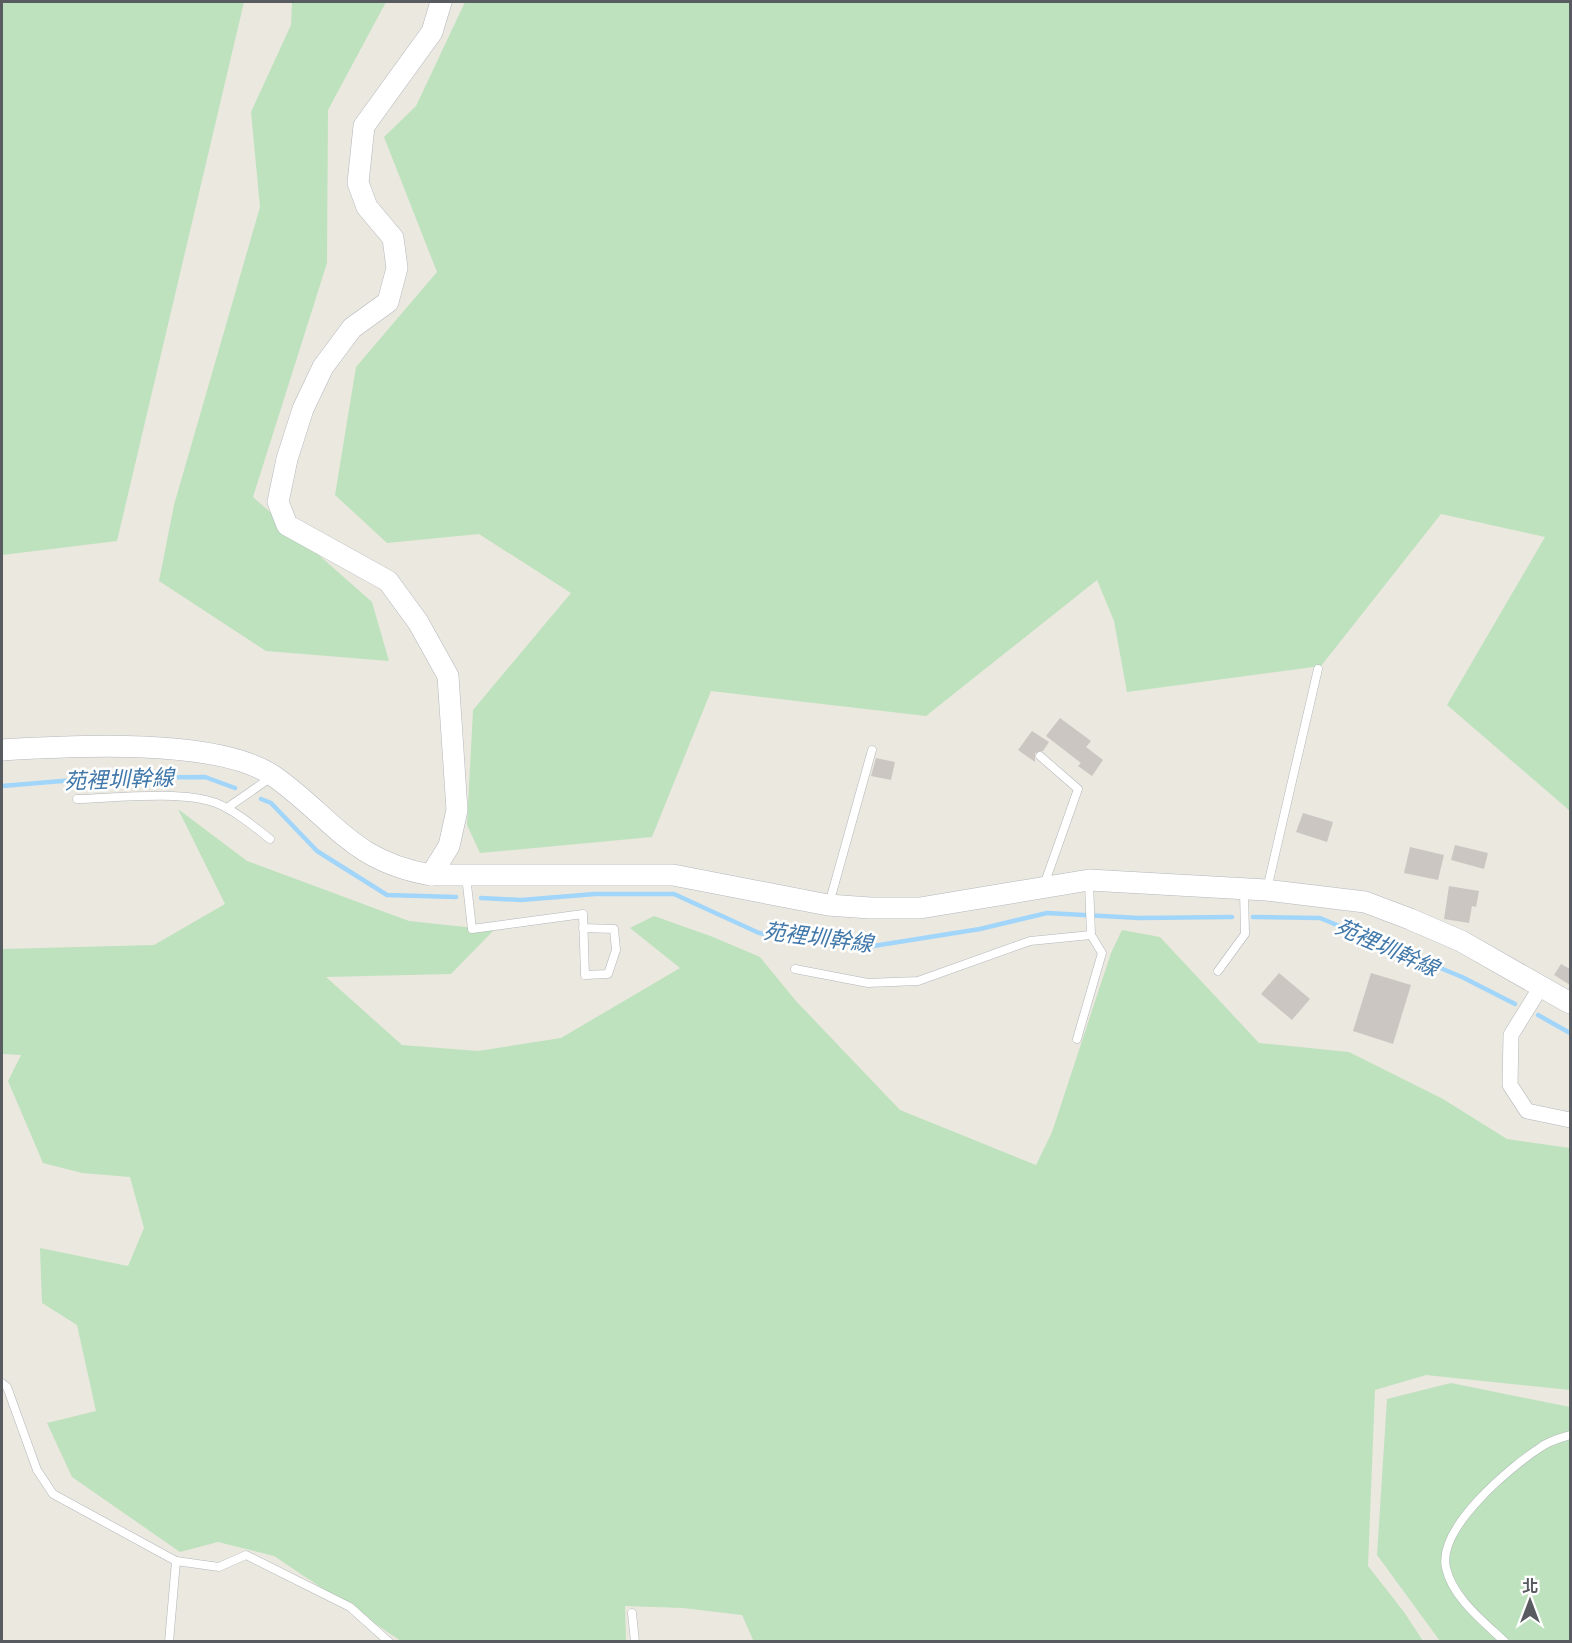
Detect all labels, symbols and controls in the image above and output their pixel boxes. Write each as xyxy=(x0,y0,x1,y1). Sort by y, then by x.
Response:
water label: 苑裡圳幹線 xyxy=(64,764,177,794)
water label: 苑裡圳幹線 xyxy=(1331,913,1445,982)
water label: 苑裡圳幹線 xyxy=(762,917,877,957)
north arrow xyxy=(1500,1571,1560,1631)
text: 北 xyxy=(1522,1577,1538,1596)

